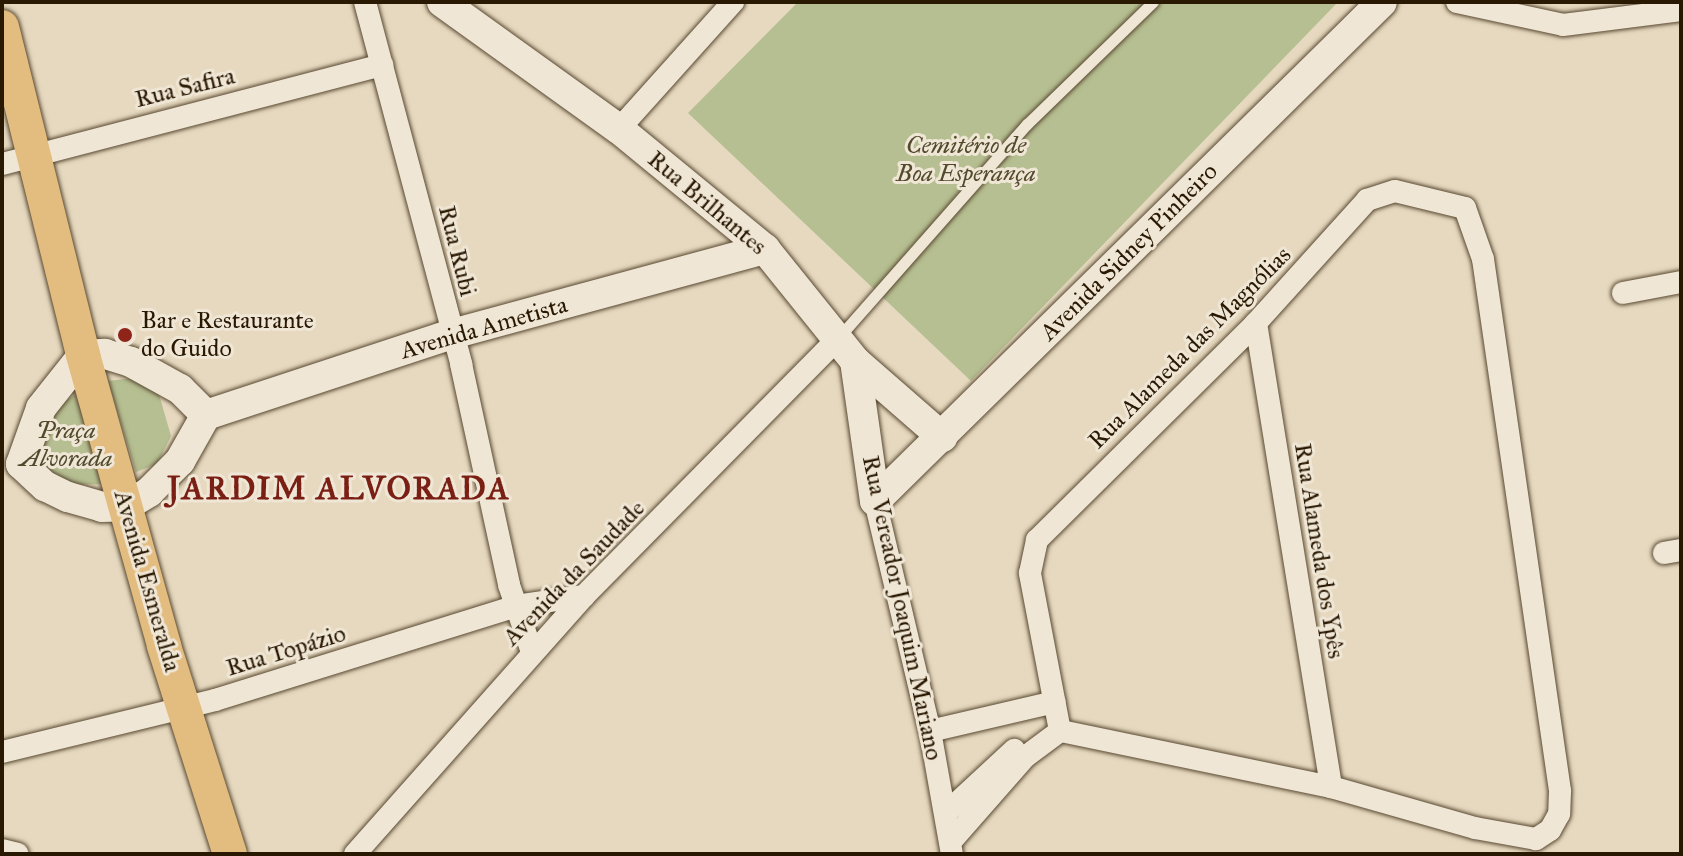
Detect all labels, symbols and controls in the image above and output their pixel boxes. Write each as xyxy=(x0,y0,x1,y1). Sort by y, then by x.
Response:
street label: Rua Safira xyxy=(132,62,238,114)
park label: Cemitério de Boa Esperança xyxy=(896,132,1036,188)
street label: Rua Brilhantes xyxy=(642,145,772,261)
street label: Avenida Sidney Pinheiro xyxy=(1034,157,1224,347)
street label: Rua Rubi xyxy=(432,203,482,299)
street label: Rua Alameda das Magnólias xyxy=(1083,241,1297,455)
street label: Avenida Ametista xyxy=(397,290,571,366)
place label: Bar e Restaurante do Guido xyxy=(141,307,314,363)
marker: Bar e Restaurante do Guido xyxy=(116,326,134,344)
park label: Praça Alvorada xyxy=(20,417,112,473)
street label: Rua Alameda dos Ypês xyxy=(1288,441,1350,661)
street label: Rua Vereador Joaquim Mariano xyxy=(856,453,948,763)
district label: JARDIM ALVORADA xyxy=(167,470,511,508)
street label: Avenida Esmeralda xyxy=(107,487,187,675)
street label: Avenida da Saudade xyxy=(497,494,651,652)
street label: Rua Topázio xyxy=(223,619,349,683)

